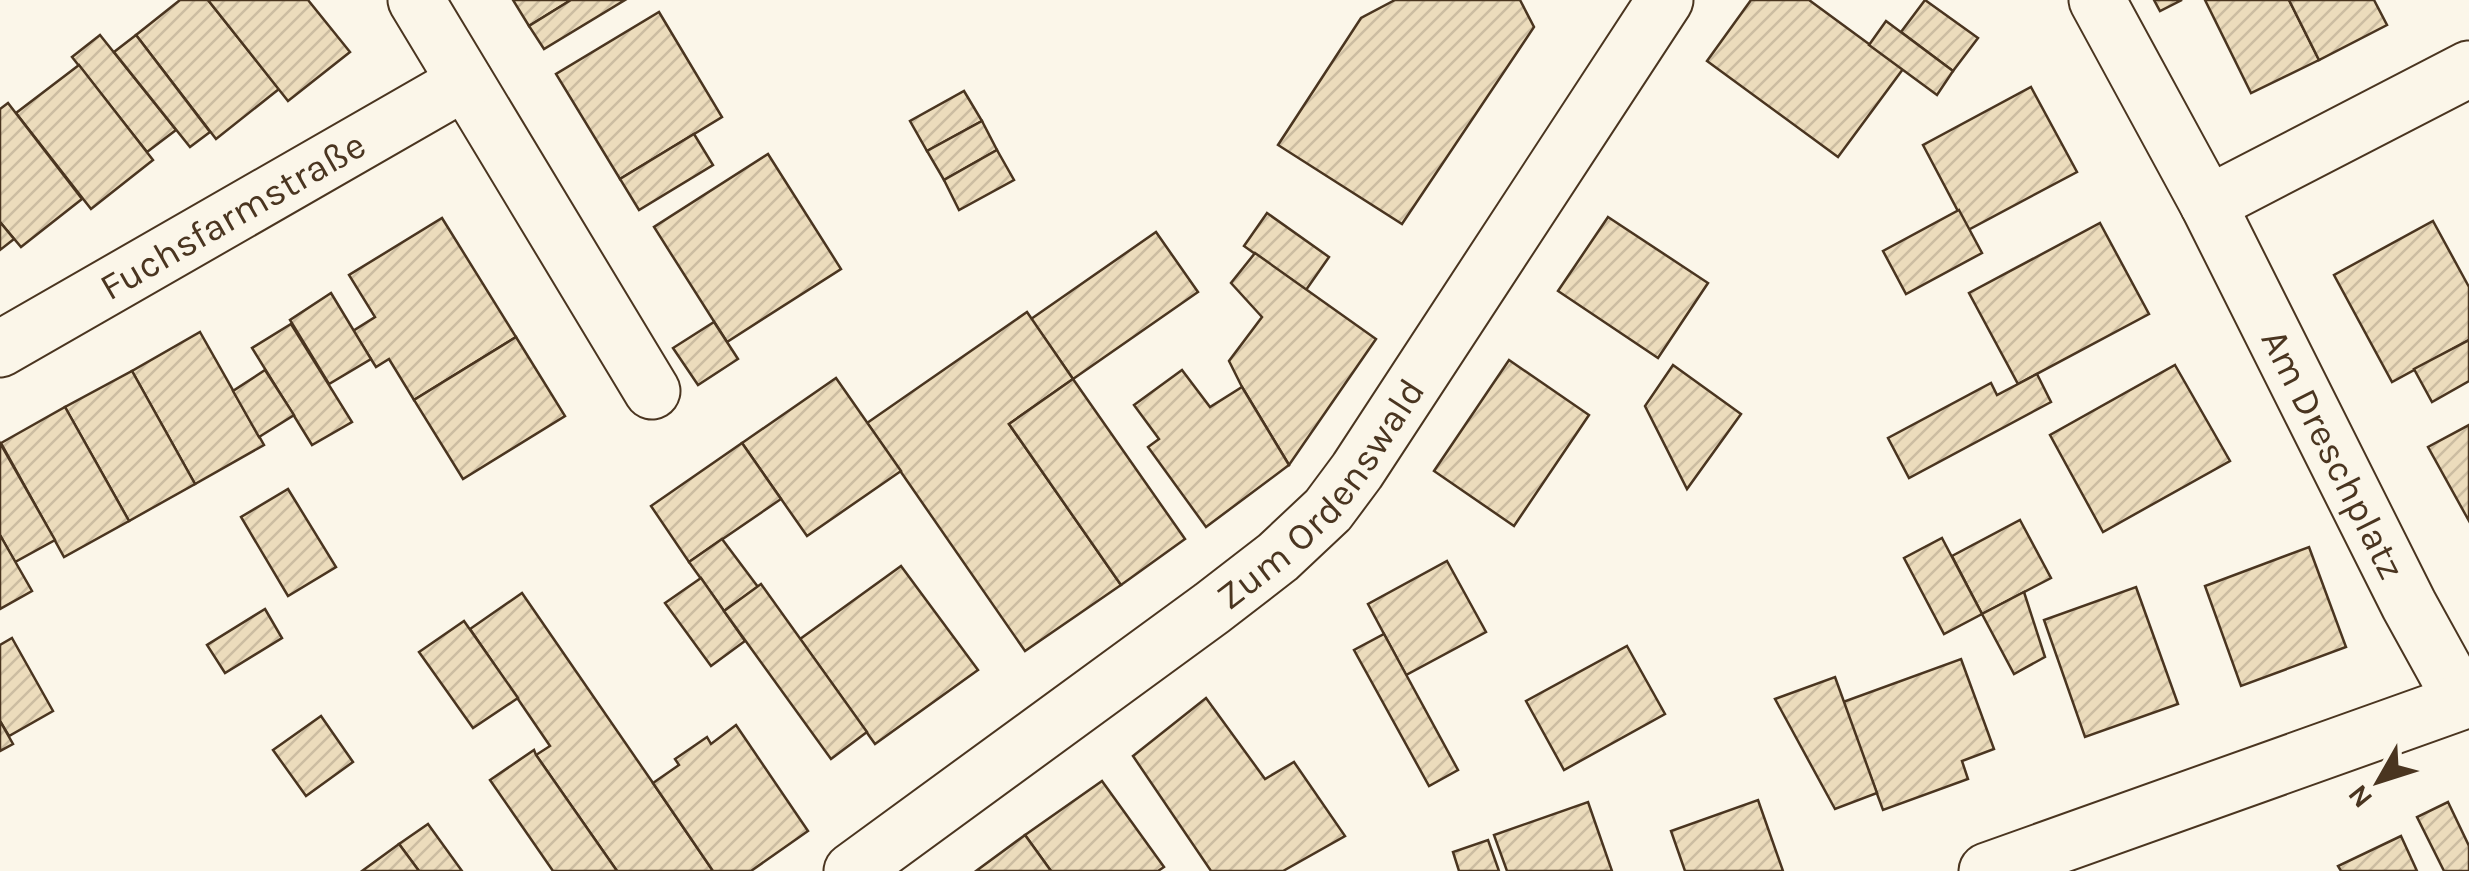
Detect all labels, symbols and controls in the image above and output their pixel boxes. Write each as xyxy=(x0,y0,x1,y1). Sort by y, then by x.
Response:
street label: Fuchsfarmstraße xyxy=(92,122,373,309)
street label: Am Dreschplatz xyxy=(2252,322,2415,586)
street label: Zum Ordenswald xyxy=(1207,370,1434,619)
north arrow xyxy=(2329,731,2429,831)
text: N xyxy=(2341,778,2379,815)

